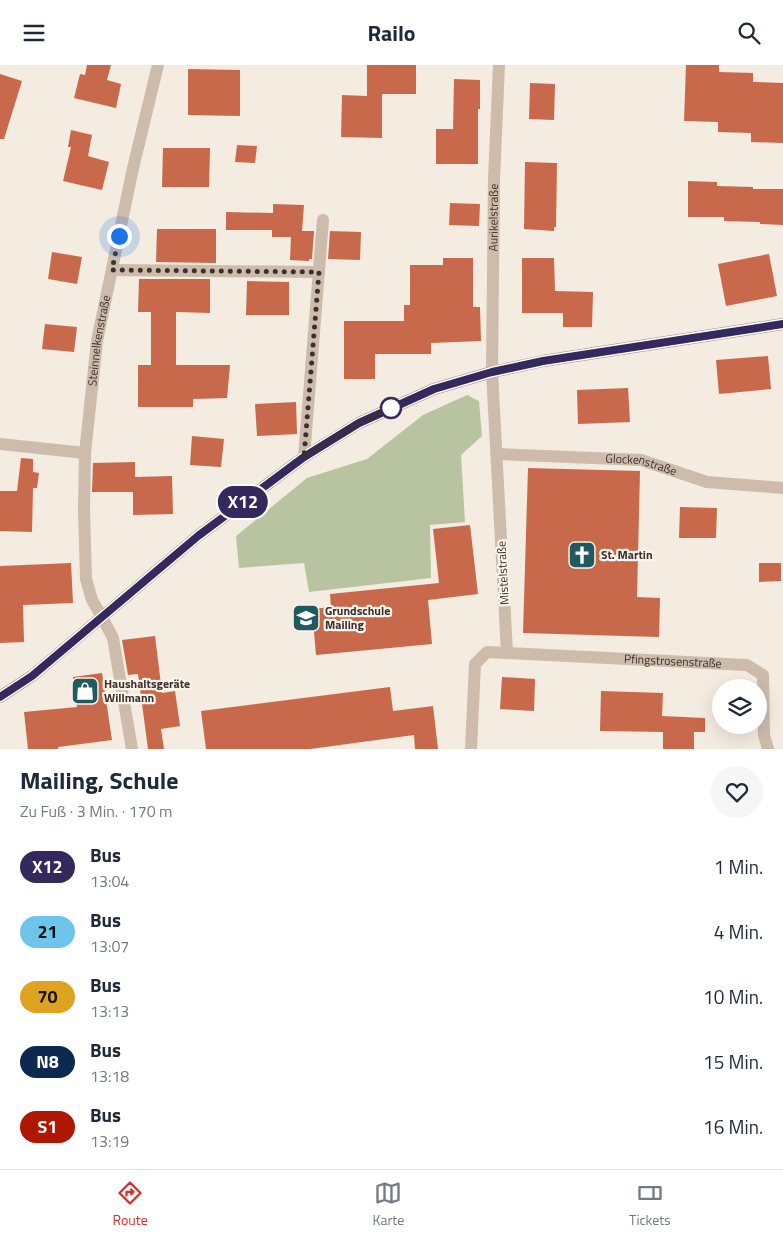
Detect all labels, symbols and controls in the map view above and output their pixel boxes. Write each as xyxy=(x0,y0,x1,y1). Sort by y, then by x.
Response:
text: Railo xyxy=(367,16,416,50)
icon: menu xyxy=(20,19,48,47)
icon: search xyxy=(735,19,763,47)
street label: Aurikelstraße xyxy=(483,184,503,251)
your location xyxy=(107,224,132,249)
street label: Steinnelkenstraße xyxy=(82,293,115,387)
unlabelled marker xyxy=(380,397,402,419)
street label: Glockenstraße xyxy=(605,449,680,480)
line badge: X12 xyxy=(214,486,272,518)
text: X12 xyxy=(228,488,258,515)
street label: Mistelstraße xyxy=(491,540,514,606)
church icon: St. Martin xyxy=(567,540,597,570)
place label: St. Martin xyxy=(601,545,653,564)
place label: Grundschule Mailing xyxy=(325,601,390,634)
school or university icon: Grundschule Mailing xyxy=(291,603,321,633)
street label: Pfingstrosenstraße xyxy=(624,649,722,673)
place label: Haushaltsgeräte Willmann xyxy=(104,674,190,707)
shop icon: Haushaltsgeräte Willmann xyxy=(70,676,100,706)
map controls xyxy=(712,679,767,734)
button: layers xyxy=(712,679,767,734)
text: Mailing, Schule xyxy=(20,762,178,798)
button: heart xyxy=(711,766,763,818)
text: Zu Fuß · 3 Min. · 170 m xyxy=(20,799,173,823)
text: Bus xyxy=(90,840,121,869)
text: 1 Min. xyxy=(714,852,763,881)
text: X12 xyxy=(32,853,63,880)
text: 13:04 xyxy=(90,869,129,893)
text: Bus xyxy=(90,905,121,934)
text: 4 Min. xyxy=(714,917,763,946)
text: 21 xyxy=(37,918,58,945)
text: 13:07 xyxy=(90,934,129,958)
text: Bus xyxy=(90,970,121,999)
text: 10 Min. xyxy=(703,982,763,1011)
text: 70 xyxy=(37,983,58,1010)
text: 13:13 xyxy=(90,999,129,1023)
text: Bus xyxy=(90,1035,121,1064)
text: 15 Min. xyxy=(703,1047,763,1076)
text: N8 xyxy=(36,1048,59,1075)
text: 13:18 xyxy=(90,1064,129,1088)
text: Bus xyxy=(90,1100,121,1129)
text: 16 Min. xyxy=(703,1112,763,1141)
text: S1 xyxy=(38,1113,57,1140)
text: 13:19 xyxy=(90,1129,129,1153)
tab: Route xyxy=(112,1179,148,1230)
tab: Karte xyxy=(372,1179,404,1230)
tab: Tickets xyxy=(629,1179,671,1230)

